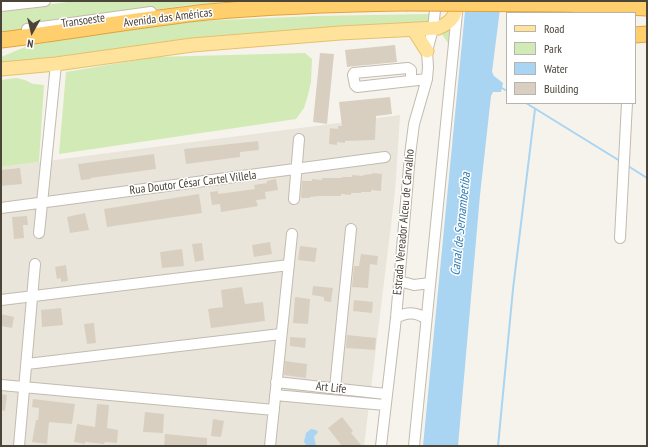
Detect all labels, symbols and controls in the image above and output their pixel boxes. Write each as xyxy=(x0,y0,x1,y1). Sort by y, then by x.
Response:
street label: Avenida das Américas xyxy=(123,5,213,31)
street label: Transoeste xyxy=(60,11,106,31)
north arrow xyxy=(12,12,52,52)
legend xyxy=(506,12,636,104)
text: Road xyxy=(544,21,564,36)
text: N xyxy=(26,37,34,51)
text: Park xyxy=(544,41,562,56)
text: Water xyxy=(544,61,568,76)
text: Building xyxy=(544,81,579,96)
street label: Estrada Vereador Alceu de Carvalho xyxy=(390,148,418,296)
street label: Rua Doutor César Cartel Villela xyxy=(129,168,257,198)
water label: Canal de Sernambetiba xyxy=(448,172,474,276)
street label: Art Life xyxy=(315,379,347,397)

